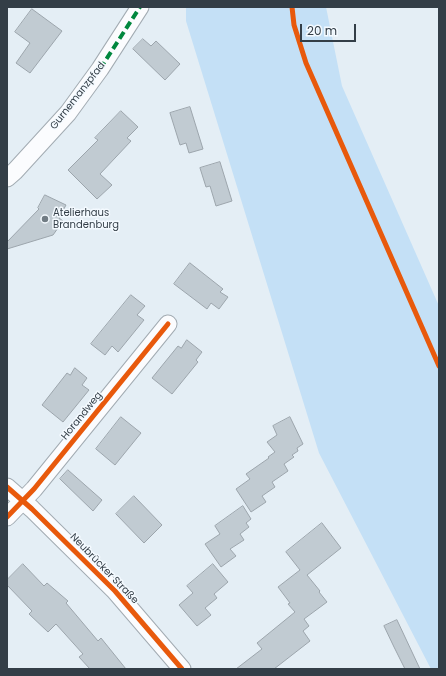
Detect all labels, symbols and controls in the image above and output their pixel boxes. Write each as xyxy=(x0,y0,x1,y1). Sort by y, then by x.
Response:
scale bar xyxy=(302,16,358,42)
text: 20 m xyxy=(307,22,337,39)
street label: Gurnemanzpfad xyxy=(48,60,108,132)
place label: Atelierhaus Brandenburg xyxy=(53,207,119,230)
marker: Atelierhaus Brandenburg xyxy=(40,214,50,224)
street label: Horandweg xyxy=(59,390,105,442)
street label: Neubrücker Straße xyxy=(67,531,141,607)

